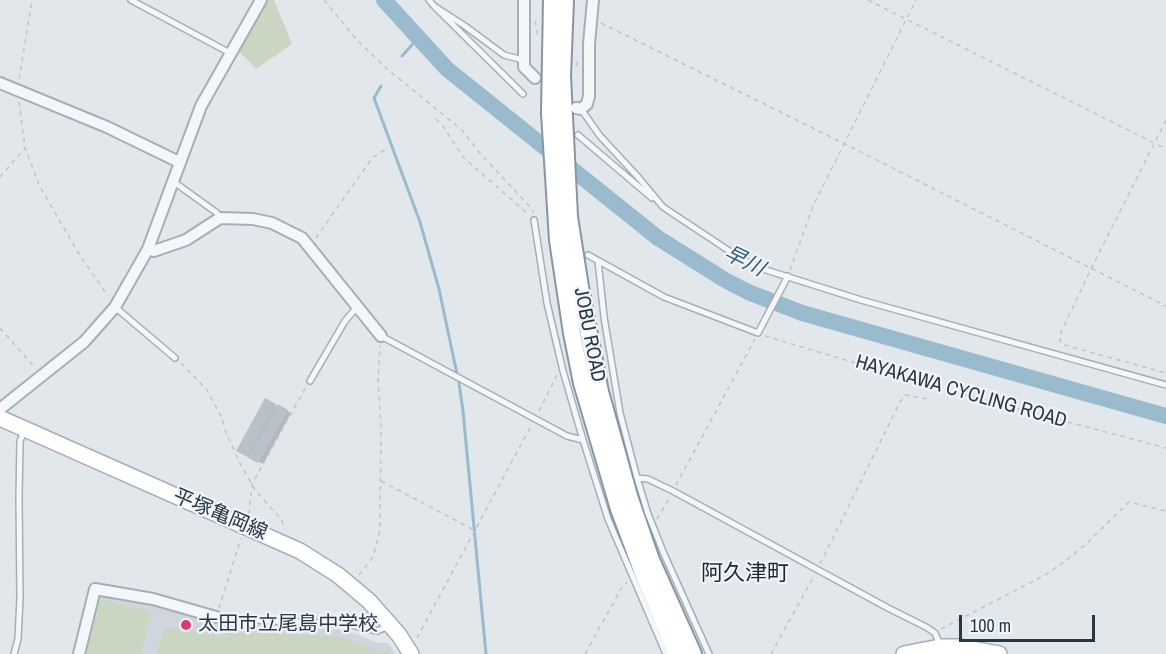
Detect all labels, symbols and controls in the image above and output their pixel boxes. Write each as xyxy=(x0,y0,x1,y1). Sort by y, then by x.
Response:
water label: 早川 xyxy=(720,241,768,283)
street label: JOBU ROAD xyxy=(568,286,610,384)
street label: HAYAKAWA CYCLING ROAD xyxy=(853,350,1069,434)
street label: 平塚亀岡線 xyxy=(169,484,271,546)
district label: 阿久津町 xyxy=(701,561,789,587)
scale bar xyxy=(962,603,1098,641)
place label: 太田市立尾島中学校 xyxy=(198,613,378,637)
text: 100 m xyxy=(970,613,1011,638)
marker: 太田市立尾島中学校 xyxy=(179,618,193,632)

